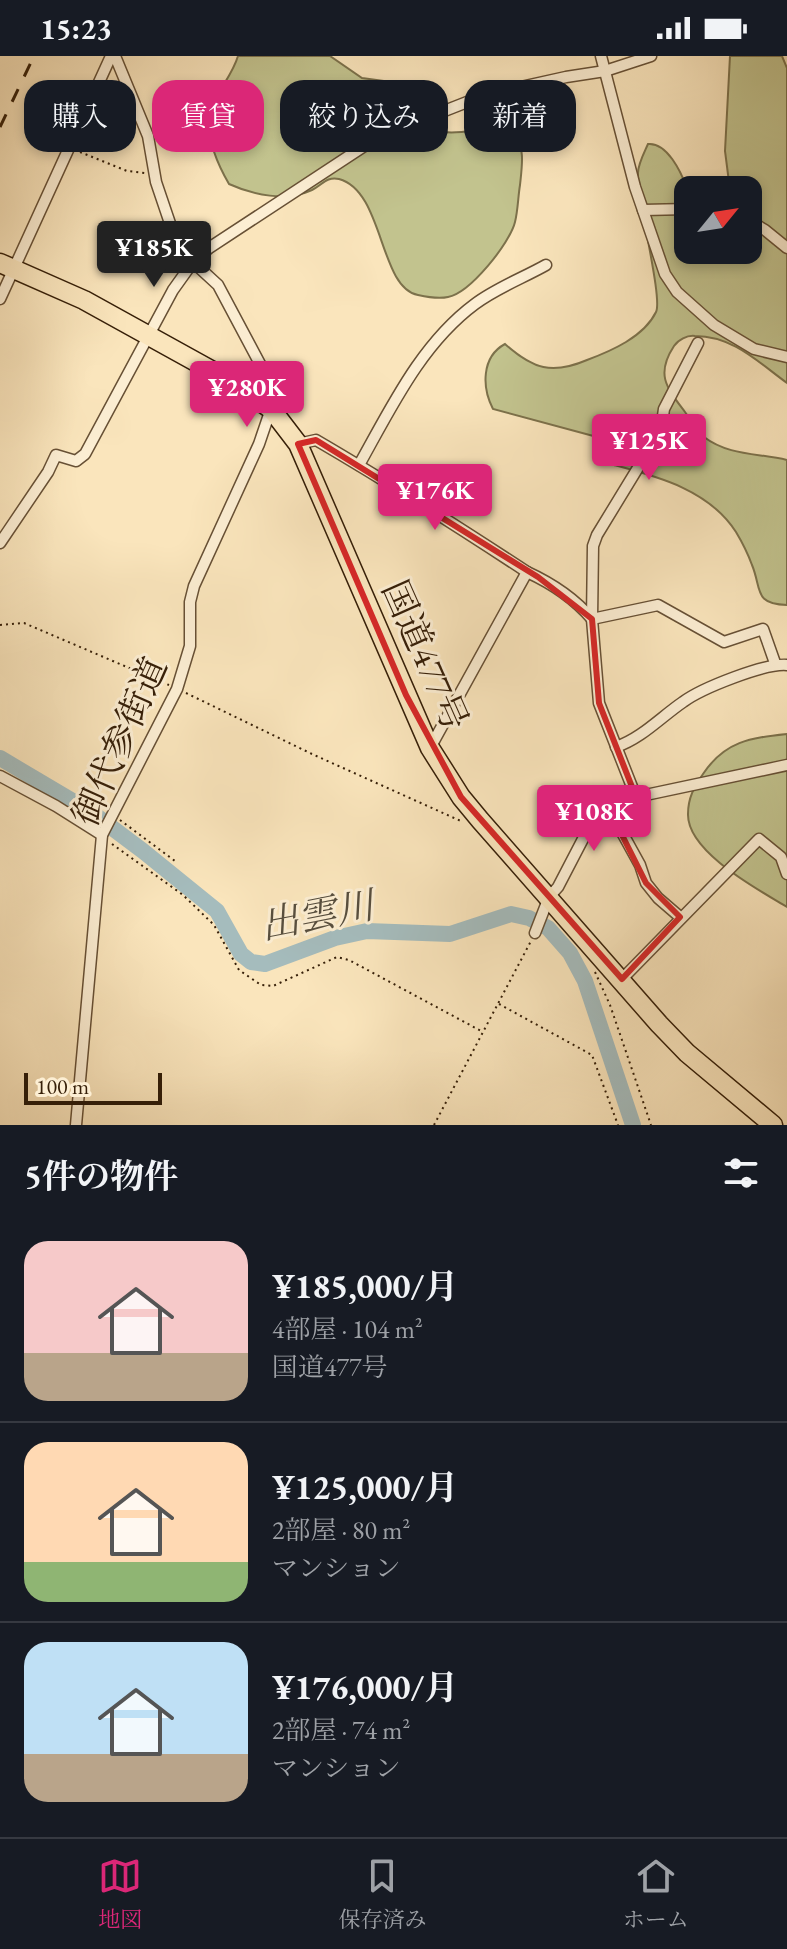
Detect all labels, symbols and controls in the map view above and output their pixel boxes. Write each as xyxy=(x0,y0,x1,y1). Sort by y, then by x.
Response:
text: 15:23 xyxy=(40,9,112,48)
chip: 購入 xyxy=(24,80,136,152)
chip: 賃貸 xyxy=(152,80,264,152)
chip: 絞り込み xyxy=(280,80,448,152)
chip: 新着 xyxy=(464,80,576,152)
north arrow xyxy=(674,176,762,264)
map controls xyxy=(674,176,762,264)
pin: ¥185K xyxy=(98,221,210,289)
text: ¥185K xyxy=(115,230,193,264)
pin: ¥280K xyxy=(191,361,303,429)
text: ¥280K xyxy=(208,370,286,404)
pin: ¥125K xyxy=(593,414,705,482)
text: ¥125K xyxy=(610,423,688,457)
pin: ¥176K xyxy=(379,464,491,532)
text: ¥176K xyxy=(396,473,474,507)
street label: 国道477号 xyxy=(372,573,480,738)
street label: 御代参街道 xyxy=(61,649,178,833)
pin: ¥108K xyxy=(538,785,650,853)
text: ¥108K xyxy=(555,794,633,828)
water label: 出雲川 xyxy=(256,879,381,949)
scale bar xyxy=(24,1069,162,1105)
text: 100 m xyxy=(36,1072,89,1101)
icon: filters xyxy=(719,1151,763,1195)
text: 5件の物件 xyxy=(24,1154,178,1198)
text: ¥185,000/月 xyxy=(272,1264,458,1308)
icon: home xyxy=(88,1273,184,1369)
text: 4部屋 · 104 m² xyxy=(272,1312,423,1346)
text: 国道477号 xyxy=(272,1350,387,1384)
text: ¥125,000/月 xyxy=(272,1465,458,1509)
icon: home xyxy=(88,1474,184,1570)
text: 2部屋 · 80 m² xyxy=(272,1513,410,1547)
text: マンション xyxy=(272,1551,401,1585)
text: ¥176,000/月 xyxy=(272,1665,458,1709)
icon: home xyxy=(88,1674,184,1770)
text: 2部屋 · 74 m² xyxy=(272,1713,410,1747)
text: マンション xyxy=(272,1751,401,1785)
tab: 地図 xyxy=(98,1854,142,1934)
tab: 保存済み xyxy=(338,1854,427,1934)
tab: ホーム xyxy=(623,1854,689,1934)

